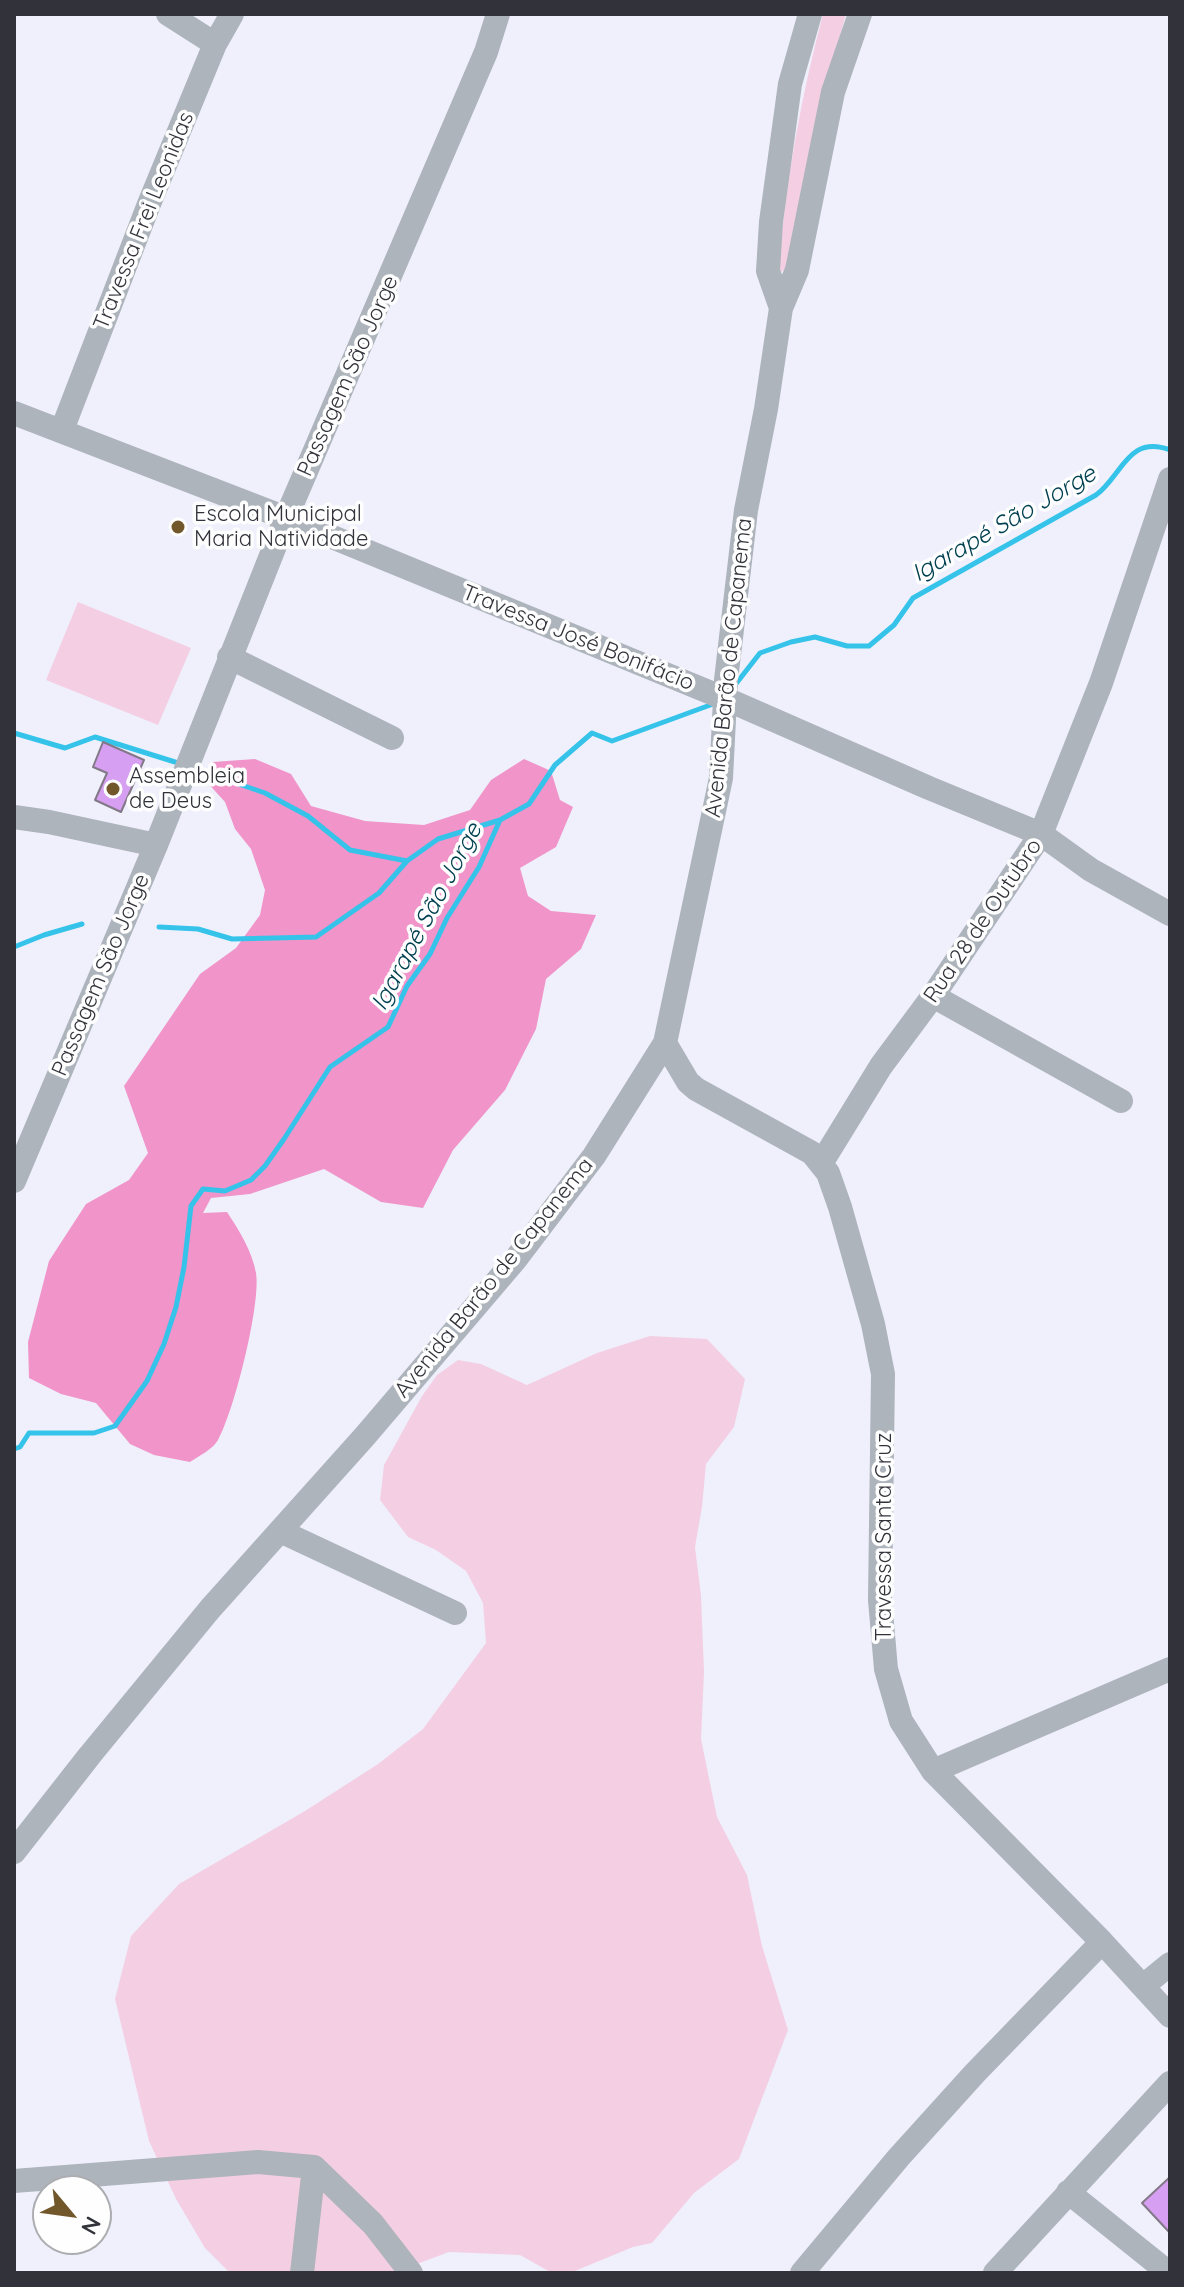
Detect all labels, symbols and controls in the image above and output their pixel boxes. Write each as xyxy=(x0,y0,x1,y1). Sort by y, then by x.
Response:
street label: Travessa Frei Leonidas xyxy=(88,108,200,334)
street label: Passagem São Jorge xyxy=(292,272,404,480)
water label: Igarapé São Jorge xyxy=(907,460,1101,588)
place label: Escola Municipal Maria Natividade xyxy=(194,501,368,552)
street label: Avenida Barão de Capanema xyxy=(700,517,758,819)
marker: Escola Municipal Maria Natividade xyxy=(169,518,187,536)
street label: Travessa José Bonifácio xyxy=(458,579,698,697)
place label: Assembleia de Deus xyxy=(129,763,245,814)
marker: Assembleia de Deus xyxy=(104,780,122,798)
water label: Igarapé São Jorge xyxy=(366,819,488,1015)
street label: Rua 28 de Outubro xyxy=(918,834,1048,1008)
street label: Passagem São Jorge xyxy=(46,870,156,1080)
street label: Avenida Barão de Capanema xyxy=(389,1153,599,1403)
street label: Travessa Santa Cruz xyxy=(871,1433,897,1641)
north arrow xyxy=(32,2175,112,2255)
text: N xyxy=(75,2212,107,2240)

